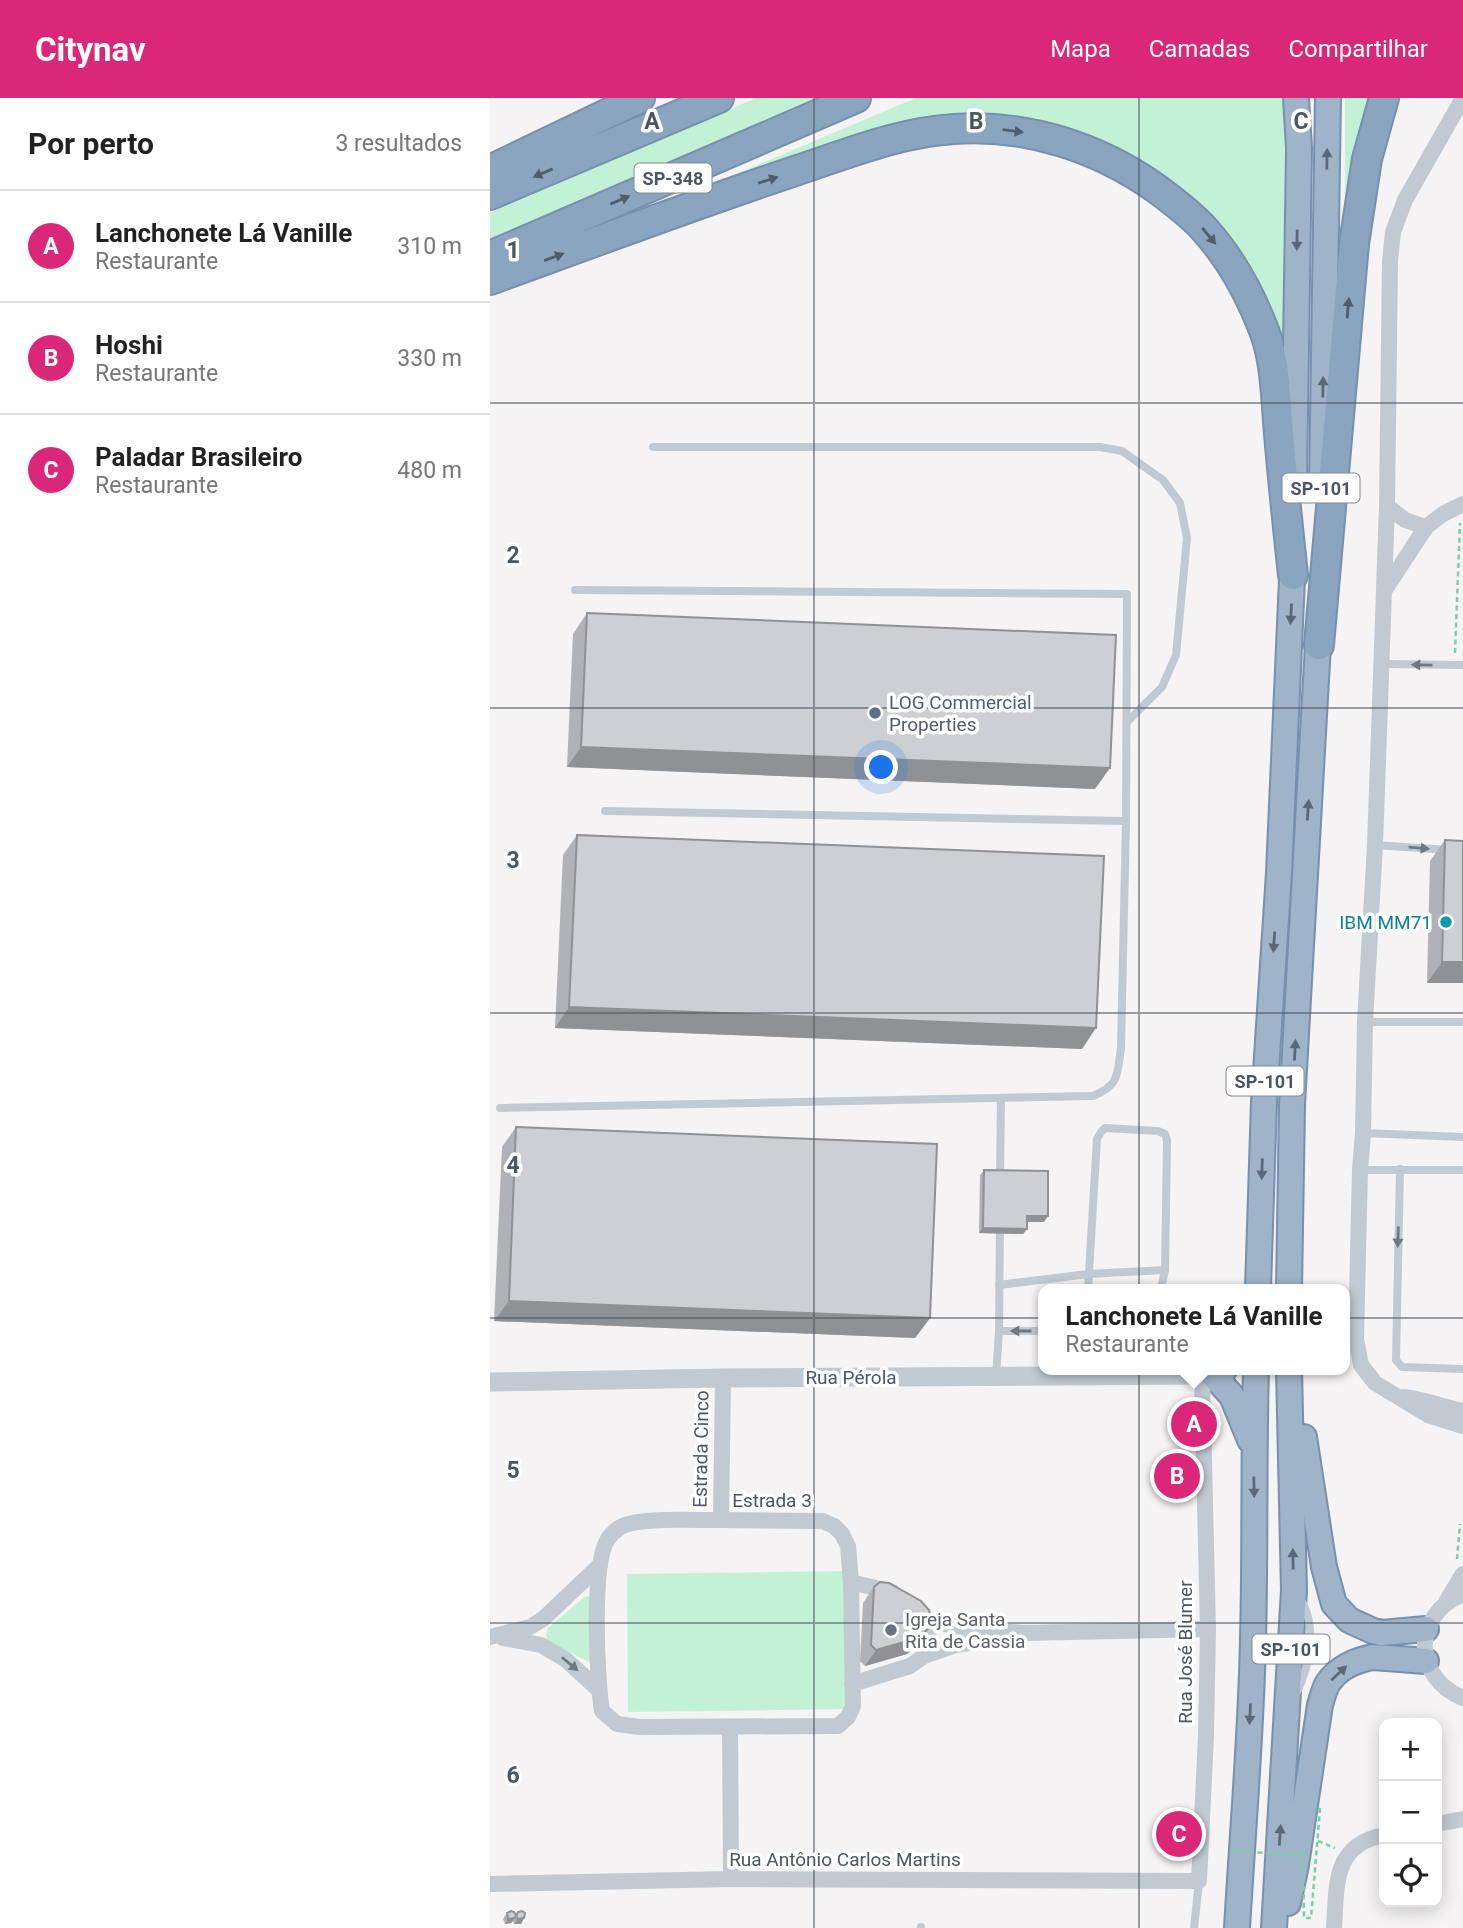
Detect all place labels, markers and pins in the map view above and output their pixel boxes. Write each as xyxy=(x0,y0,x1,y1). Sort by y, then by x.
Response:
place label: LOG Commercial Properties xyxy=(889,691,1032,736)
marker: LOG Commercial Properties xyxy=(867,705,883,721)
place label: IBM MM71 xyxy=(1339,911,1432,934)
marker: IBM MM71 xyxy=(1438,914,1454,930)
pin: A xyxy=(1171,1398,1217,1450)
pin: B xyxy=(1154,1450,1200,1502)
place label: Igreja Santa Rita de Cassia xyxy=(905,1608,1025,1653)
marker: Igreja Santa Rita de Cassia xyxy=(883,1622,899,1638)
pin: C xyxy=(1156,1808,1202,1860)

